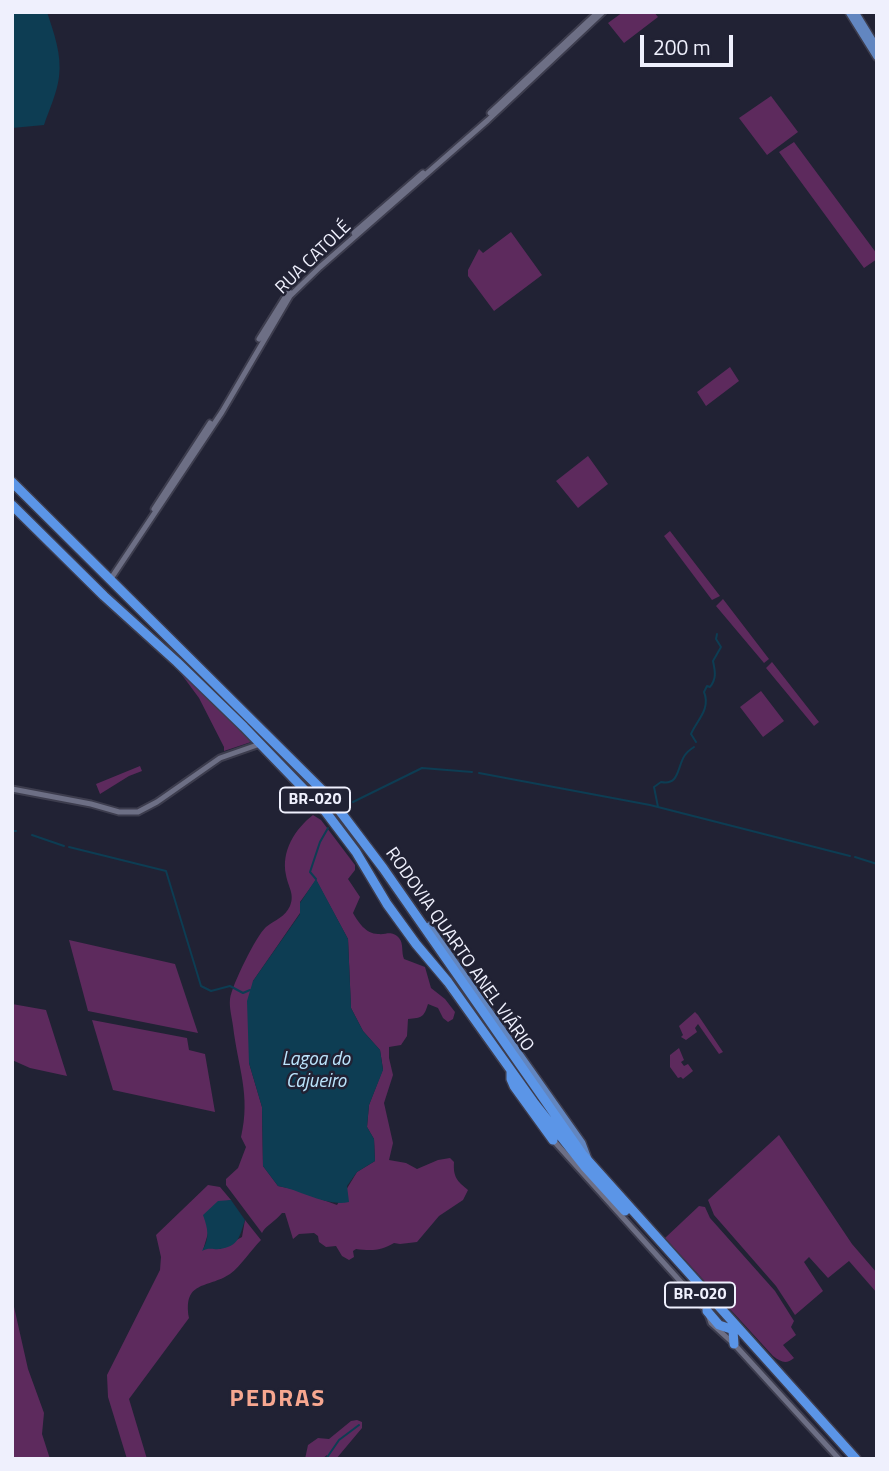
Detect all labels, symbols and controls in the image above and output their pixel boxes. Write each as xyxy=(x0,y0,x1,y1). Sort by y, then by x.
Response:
scale bar xyxy=(644,21,737,65)
text: 200 m xyxy=(653,31,710,63)
street label: RUA CATOLÉ xyxy=(272,217,356,299)
road number: BR-020 xyxy=(280,788,350,813)
street label: RODOVIA QUARTO ANEL VIÁRIO xyxy=(380,844,538,1056)
water label: Lagoa do Cajueiro xyxy=(282,1049,350,1093)
road number: BR-020 xyxy=(665,1282,735,1308)
district label: PEDRAS xyxy=(230,1386,326,1414)

